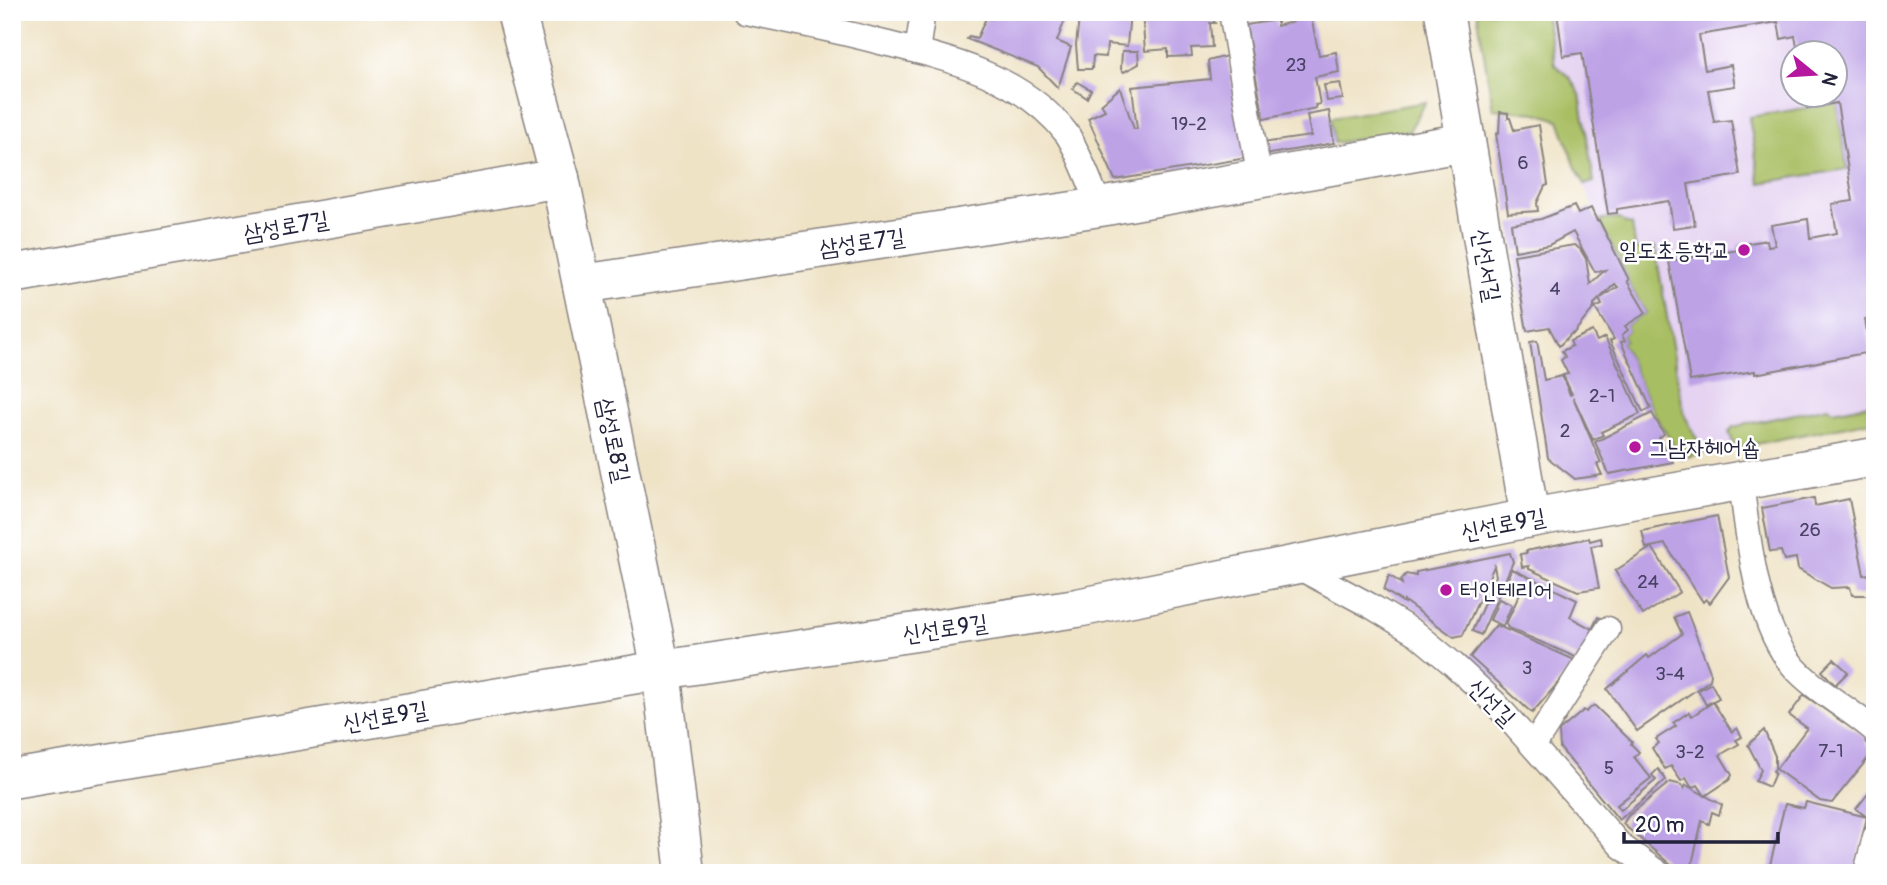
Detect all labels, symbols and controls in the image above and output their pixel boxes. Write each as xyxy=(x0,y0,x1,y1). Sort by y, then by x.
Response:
north arrow xyxy=(1778,38,1848,108)
house number: 23 xyxy=(1286,53,1306,77)
text: N xyxy=(1816,69,1843,89)
house number: 19-2 xyxy=(1171,112,1207,136)
house number: 6 xyxy=(1517,151,1529,175)
street label: 삼성로7길 xyxy=(241,205,331,248)
street label: 삼성로7길 xyxy=(817,222,907,263)
street label: 신선서길 xyxy=(1466,226,1507,304)
place label: 일도초등학교 xyxy=(1619,236,1730,265)
marker: 일도초등학교 xyxy=(1736,242,1752,258)
house number: 4 xyxy=(1549,277,1561,301)
house number: 2-1 xyxy=(1589,384,1615,408)
street label: 삼성로8길 xyxy=(590,395,637,485)
house number: 2 xyxy=(1560,419,1570,443)
place label: 그남자헤어숍 xyxy=(1649,433,1760,462)
marker: 그남자헤어숍 xyxy=(1627,439,1643,455)
street label: 신선로9길 xyxy=(1458,502,1548,547)
house number: 26 xyxy=(1799,518,1821,542)
house number: 24 xyxy=(1637,570,1659,594)
place label: 터인테리어 xyxy=(1460,576,1553,605)
marker: 터인테리어 xyxy=(1438,582,1454,598)
street label: 신선로9길 xyxy=(901,608,990,649)
house number: 3 xyxy=(1522,656,1532,680)
house number: 3-4 xyxy=(1655,662,1685,686)
street label: 신선길 xyxy=(1462,672,1522,732)
street label: 신선로9길 xyxy=(340,695,430,738)
house number: 7-1 xyxy=(1818,739,1844,763)
house number: 3-2 xyxy=(1675,740,1705,764)
house number: 5 xyxy=(1604,756,1614,780)
scale bar xyxy=(1624,801,1778,845)
text: 20 m xyxy=(1635,812,1684,839)

